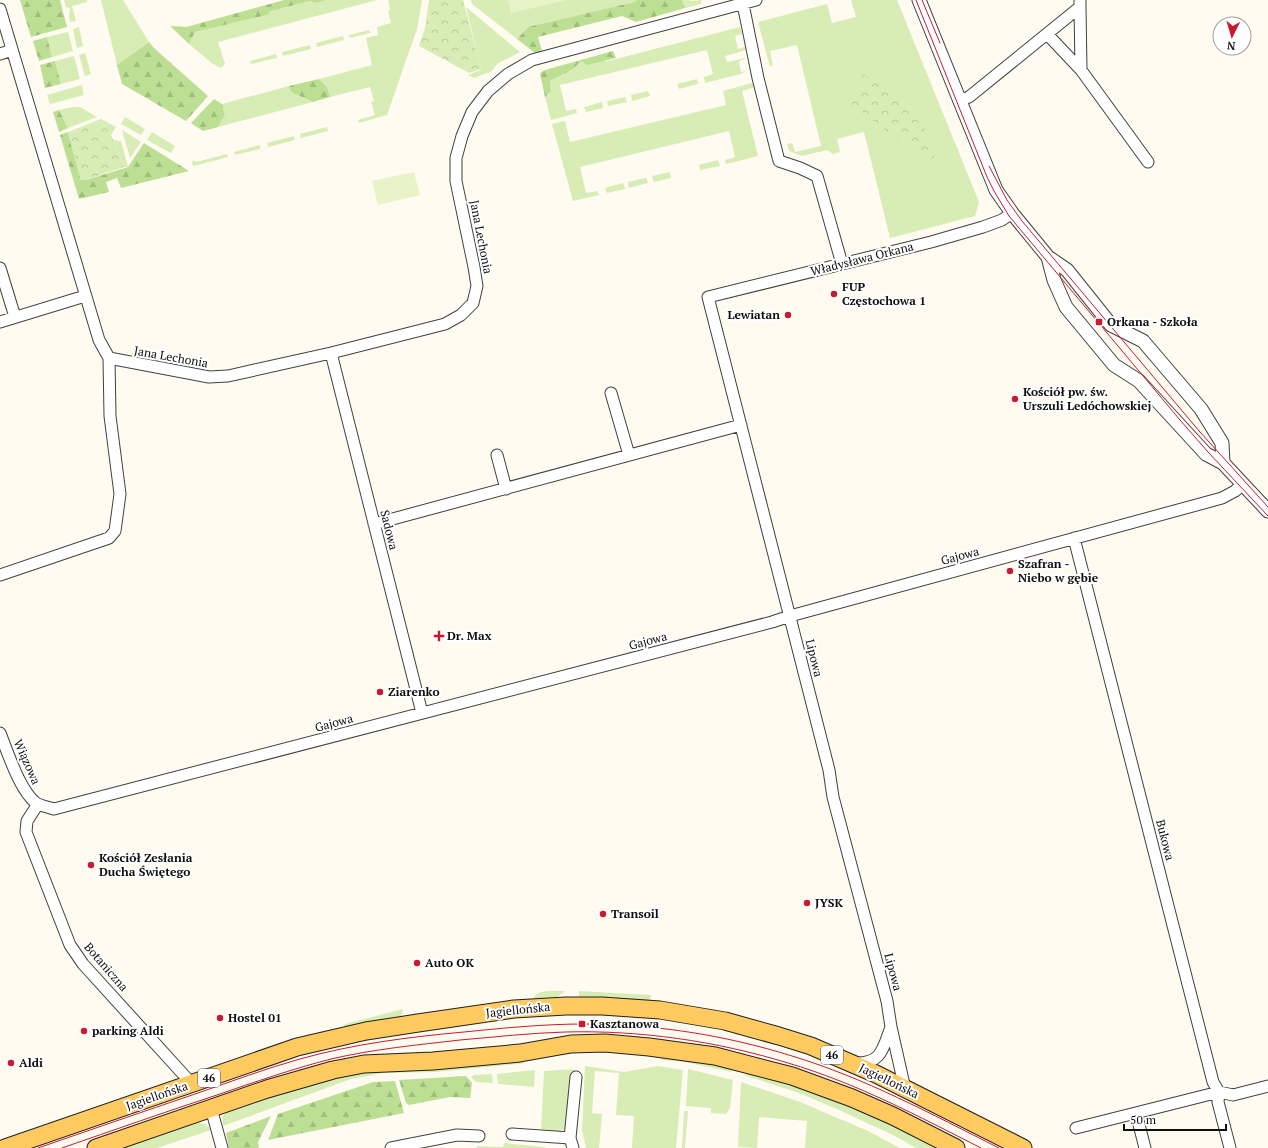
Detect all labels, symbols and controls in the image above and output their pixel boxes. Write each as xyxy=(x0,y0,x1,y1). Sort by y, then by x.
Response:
north arrow xyxy=(1212,16,1252,56)
text: N xyxy=(1226,39,1236,53)
street label: Jana Lechonia xyxy=(467,199,496,275)
street label: Władysława Orkana xyxy=(809,238,915,279)
place label: FUP Częstochowa 1 xyxy=(842,279,926,308)
marker: FUP Częstochowa 1 xyxy=(829,289,839,299)
place label: Lewiatan xyxy=(727,307,780,322)
marker: Lewiatan xyxy=(783,310,793,320)
place label: Orkana - Szkoła xyxy=(1107,314,1198,329)
marker: Orkana - Szkoła xyxy=(1094,317,1104,327)
street label: Jana Lechonia xyxy=(133,343,209,370)
place label: Kościół pw. św. Urszuli Ledóchowskiej xyxy=(1023,384,1152,413)
marker: Kościół pw. św. Urszuli Ledóchowskiej xyxy=(1010,394,1020,404)
street label: Sadowa xyxy=(377,508,402,551)
street label: Gajowa xyxy=(939,543,981,568)
place label: Szafran - Niebo w gębie xyxy=(1018,556,1099,585)
marker: Szafran - Niebo w gębie xyxy=(1005,566,1015,576)
place label: Dr. Max xyxy=(447,628,492,643)
street label: Gajowa xyxy=(627,628,669,653)
marker: Dr. Max xyxy=(434,631,444,641)
street label: Lipowa xyxy=(803,637,826,678)
place label: Ziarenko xyxy=(388,684,440,699)
marker: Ziarenko xyxy=(375,687,385,697)
street label: Gajowa xyxy=(313,710,355,735)
street label: Wiązowa xyxy=(11,737,44,787)
street label: Bukowa xyxy=(1153,818,1178,862)
place label: Kościół Zesłania Ducha Świętego xyxy=(99,850,193,879)
marker: Kościół Zesłania Ducha Świętego xyxy=(86,860,96,870)
place label: JYSK xyxy=(815,895,843,910)
marker: JYSK xyxy=(802,898,812,908)
place label: Transoil xyxy=(611,906,659,921)
marker: Transoil xyxy=(598,909,608,919)
street label: Botaniczna xyxy=(81,939,132,994)
street label: Lipowa xyxy=(881,951,906,992)
place label: Auto OK xyxy=(425,955,474,970)
marker: Auto OK xyxy=(412,958,422,968)
street label: Jagiellońska xyxy=(485,999,551,1020)
place label: Hostel 01 xyxy=(228,1010,282,1025)
marker: Hostel 01 xyxy=(215,1013,225,1023)
place label: Kasztanowa xyxy=(590,1016,659,1031)
marker: Kasztanowa xyxy=(577,1019,587,1029)
place label: parking Aldi xyxy=(92,1023,164,1038)
marker: parking Aldi xyxy=(79,1026,89,1036)
road number: 46 xyxy=(821,1046,843,1064)
place label: Aldi xyxy=(19,1055,43,1070)
marker: Aldi xyxy=(6,1058,16,1068)
street label: Jagiellońska xyxy=(857,1060,922,1101)
road number: 46 xyxy=(198,1069,220,1087)
street label: Jagiellońska xyxy=(124,1078,190,1113)
scale bar xyxy=(1124,1106,1226,1132)
text: 50 m xyxy=(1130,1112,1157,1127)

